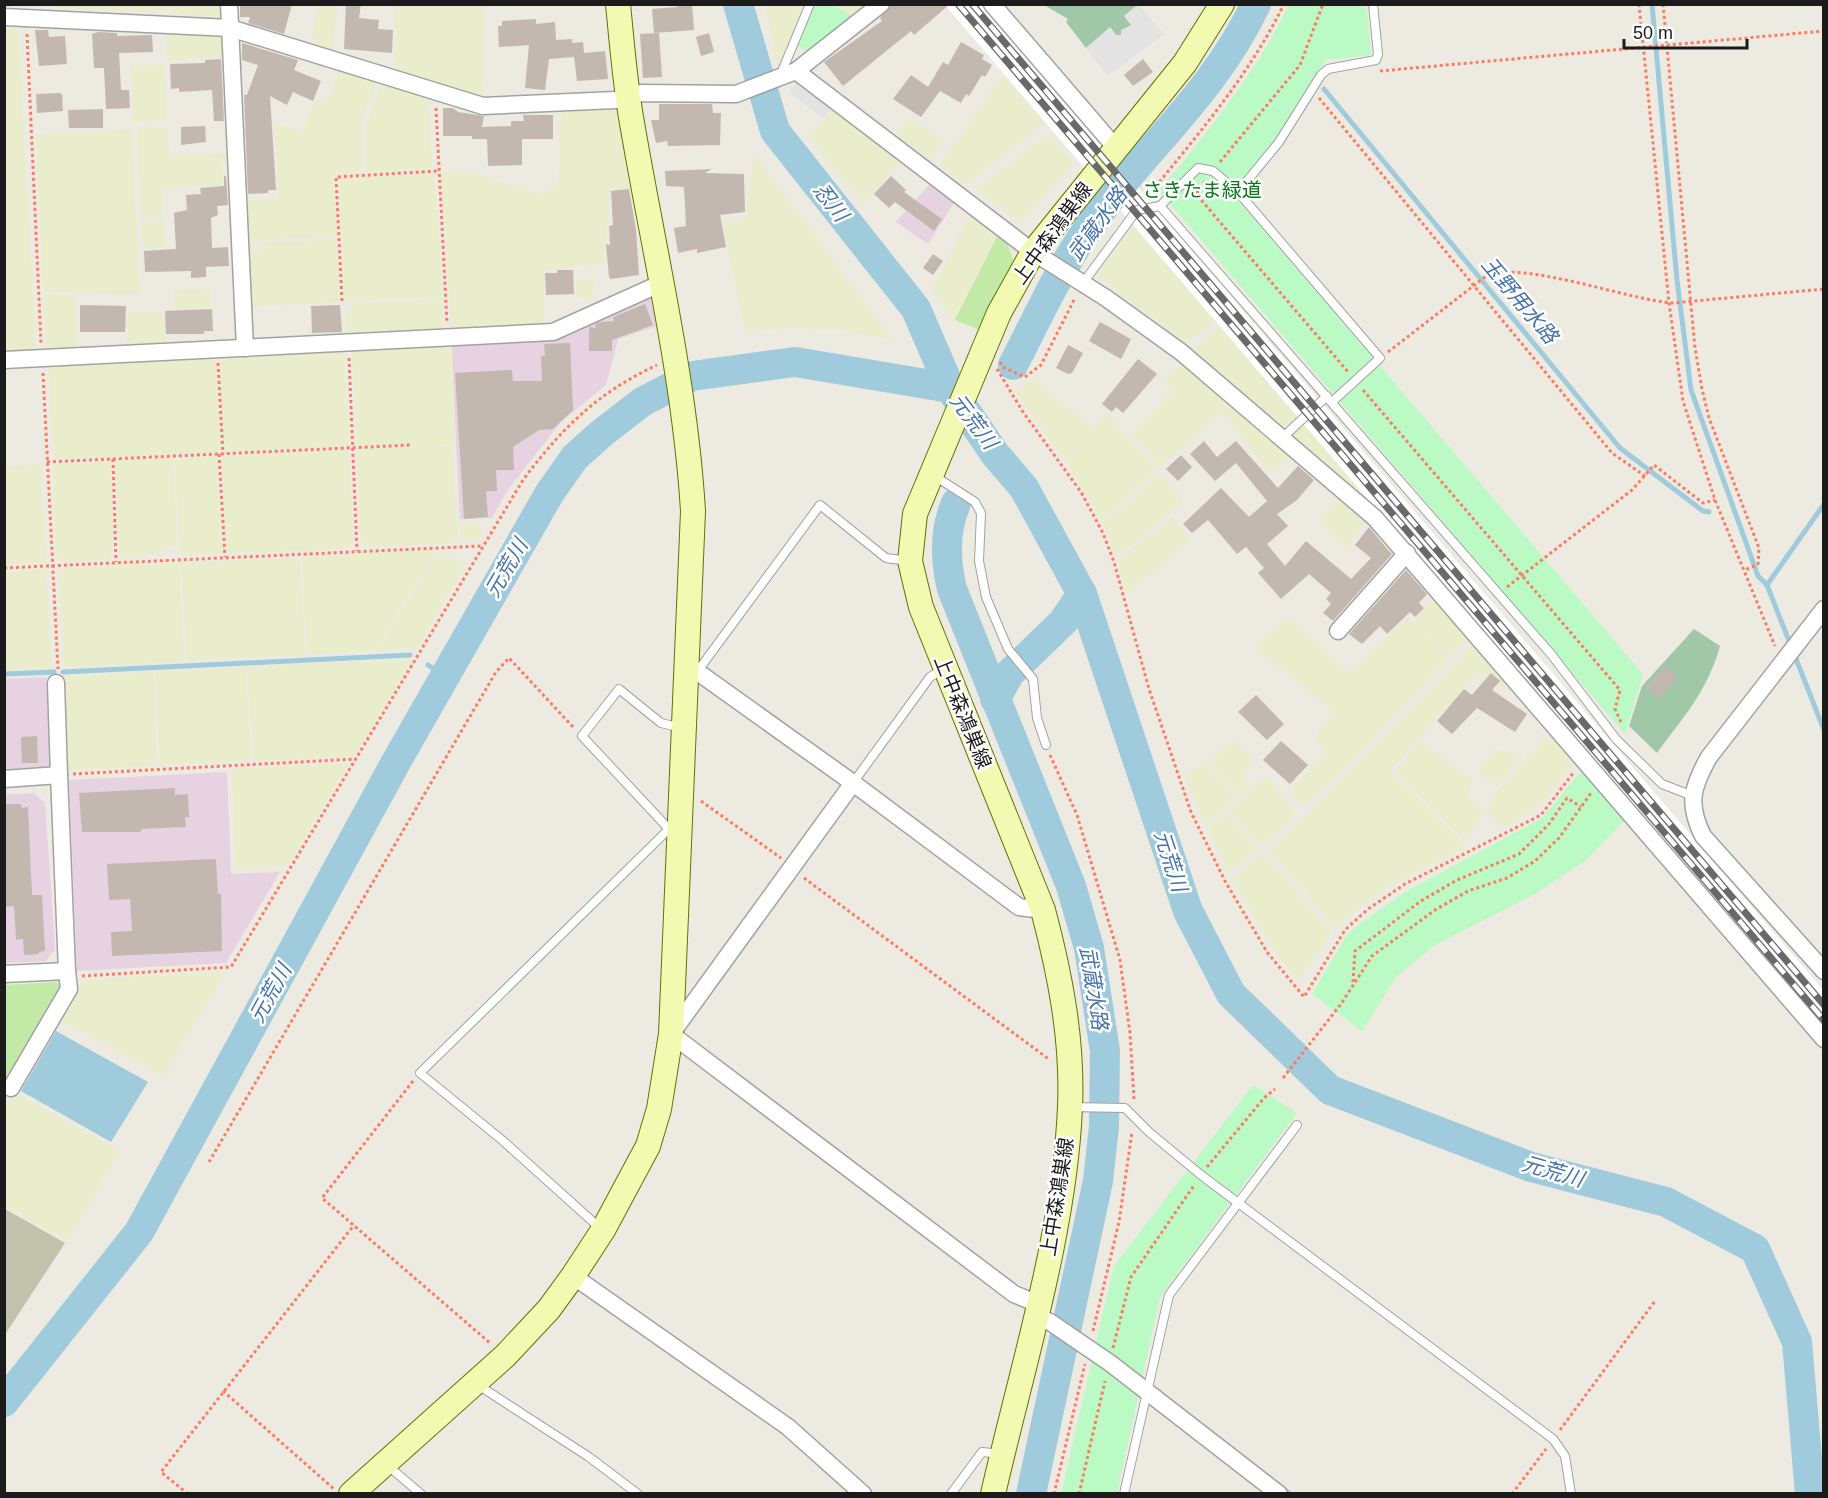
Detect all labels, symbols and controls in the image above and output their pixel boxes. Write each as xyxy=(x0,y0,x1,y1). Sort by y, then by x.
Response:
scale bar xyxy=(1624,12,1747,50)
text: 50 m xyxy=(1633,23,1673,43)
water label: 忍川 xyxy=(809,178,854,227)
street label: 上中森鴻巣線 xyxy=(1008,178,1096,288)
park label: さきたま緑道 xyxy=(1142,179,1262,201)
water label: 武蔵水路 xyxy=(1063,182,1132,265)
water label: 玉野用水路 xyxy=(1477,252,1564,349)
water label: 元荒川 xyxy=(946,389,1003,455)
water label: 元荒川 xyxy=(480,533,533,601)
street label: 上中森鴻巣線 xyxy=(930,652,996,772)
water label: 元荒川 xyxy=(1150,827,1192,896)
water label: 武蔵水路 xyxy=(1076,945,1112,1033)
water label: 元荒川 xyxy=(245,958,296,1026)
street label: 上中森鴻巣線 xyxy=(1037,1136,1077,1258)
water label: 元荒川 xyxy=(1520,1151,1588,1191)

